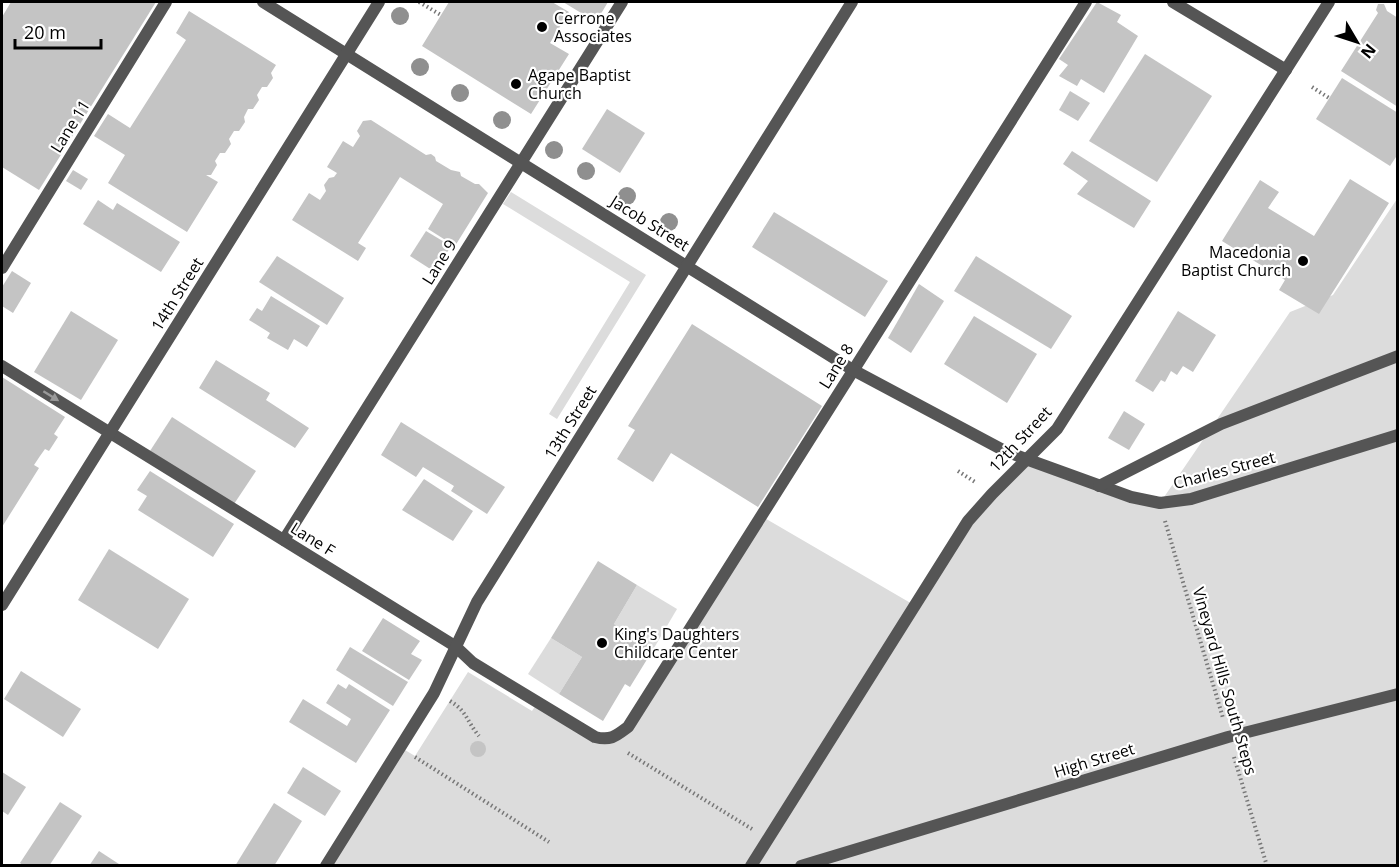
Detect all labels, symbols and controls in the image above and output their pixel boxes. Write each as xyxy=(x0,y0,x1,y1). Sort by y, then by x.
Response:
place label: Cerrone Associates xyxy=(554,7,632,47)
scale bar xyxy=(15,12,100,50)
north arrow xyxy=(1327,12,1387,72)
text: 20 m xyxy=(24,20,66,44)
marker: Cerrone Associates xyxy=(535,20,549,34)
text: N xyxy=(1356,39,1381,63)
place label: Agape Baptist Church xyxy=(528,64,631,104)
marker: Agape Baptist Church xyxy=(509,77,523,91)
street label: Lane 11 xyxy=(45,95,95,157)
street label: Jacob Street xyxy=(605,189,694,256)
street label: Lane 9 xyxy=(417,235,461,289)
place label: Macedonia Baptist Church xyxy=(1181,241,1291,281)
street label: 14th Street xyxy=(146,253,208,335)
marker: Macedonia Baptist Church xyxy=(1296,254,1310,268)
street label: Lane 8 xyxy=(814,339,858,393)
street label: 13th Street xyxy=(539,381,601,463)
one-way arrow xyxy=(43,391,59,402)
street label: 12th Street xyxy=(984,401,1056,477)
street label: Charles Street xyxy=(1171,446,1278,494)
street label: Lane F xyxy=(287,517,339,561)
street label: Vineyard Hills South Steps xyxy=(1188,585,1262,777)
place label: King's Daughters Childcare Center xyxy=(614,623,739,663)
marker: King's Daughters Childcare Center xyxy=(595,636,609,650)
street label: High Street xyxy=(1051,737,1137,783)

